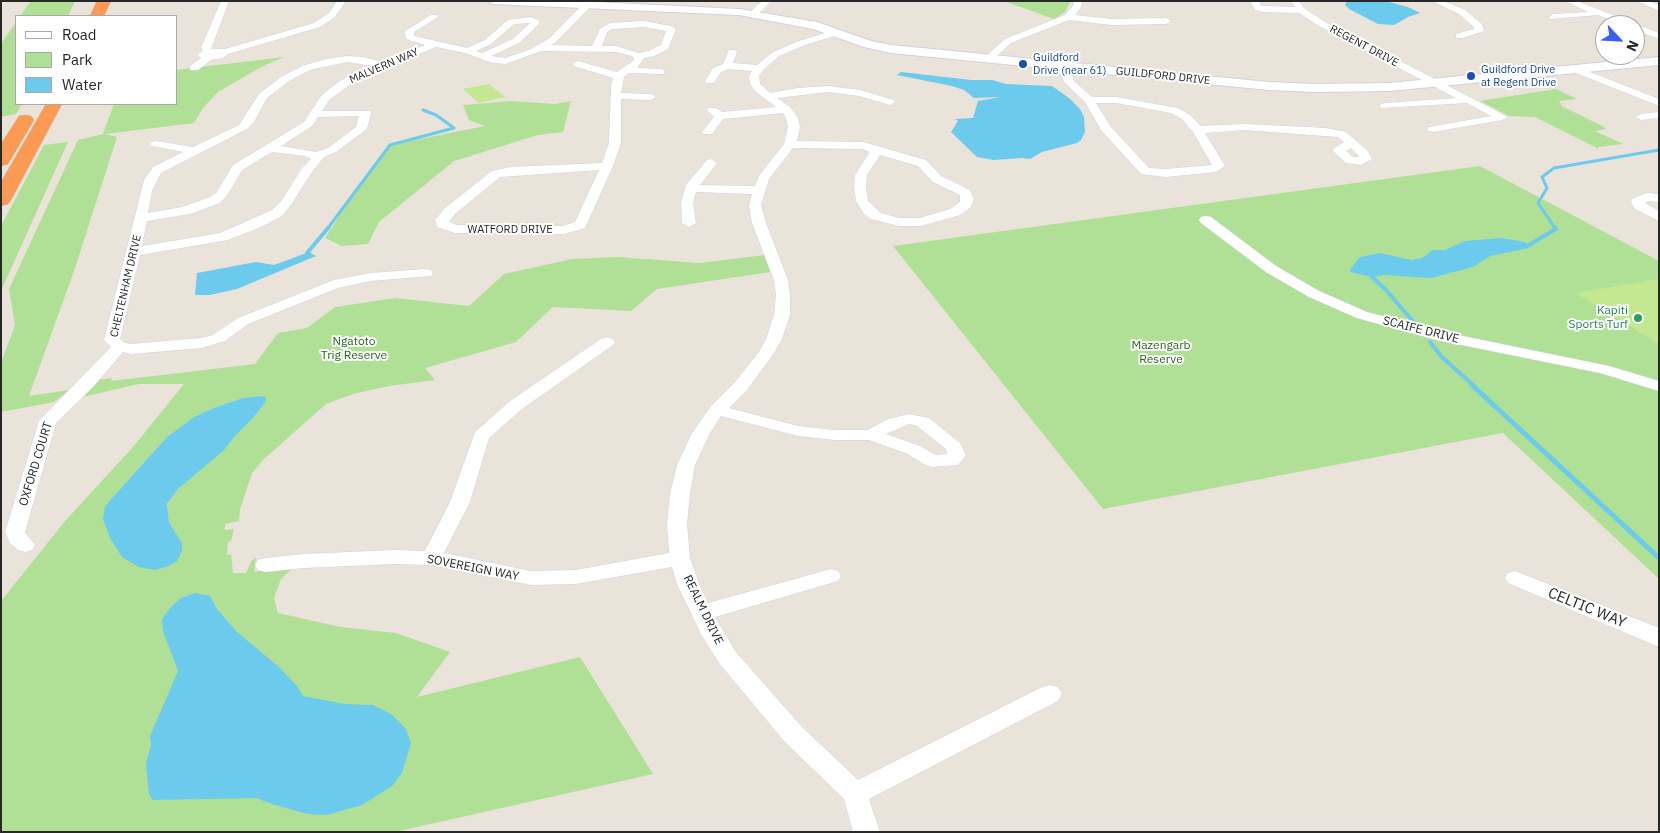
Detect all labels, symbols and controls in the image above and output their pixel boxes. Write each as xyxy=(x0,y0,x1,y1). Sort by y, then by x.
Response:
legend xyxy=(15,15,178,105)
north arrow xyxy=(1595,15,1645,65)
street label: REGENT DRIVE xyxy=(1327,22,1401,70)
text: Road xyxy=(62,25,97,44)
text: N xyxy=(1622,38,1643,54)
street label: MALVERN WAY xyxy=(347,45,421,87)
text: Park xyxy=(62,50,92,69)
place label: Guildford Drive (near 61) xyxy=(1033,51,1106,77)
marker: Guildford Drive (near 61) xyxy=(1017,58,1029,70)
place label: Guildford Drive at Regent Drive xyxy=(1481,63,1556,89)
street label: GUILDFORD DRIVE xyxy=(1115,64,1211,88)
marker: Guildford Drive at Regent Drive xyxy=(1465,70,1477,82)
text: Water xyxy=(62,75,102,94)
street label: WATFORD DRIVE xyxy=(467,223,553,237)
street label: CHELTENHAM DRIVE xyxy=(108,234,144,338)
place label: Kapiti Sports Turf xyxy=(1569,304,1628,332)
marker: Kapiti Sports Turf xyxy=(1632,312,1644,324)
street label: SCAIFE DRIVE xyxy=(1381,314,1461,346)
park label: Ngatoto Trig Reserve xyxy=(321,335,387,363)
park label: Mazengarb Reserve xyxy=(1131,339,1191,367)
street label: OXFORD COURT xyxy=(16,420,56,508)
street label: SOVEREIGN WAY xyxy=(426,552,520,584)
street label: REALM DRIVE xyxy=(680,573,726,647)
street label: CELTIC WAY xyxy=(1545,584,1629,632)

